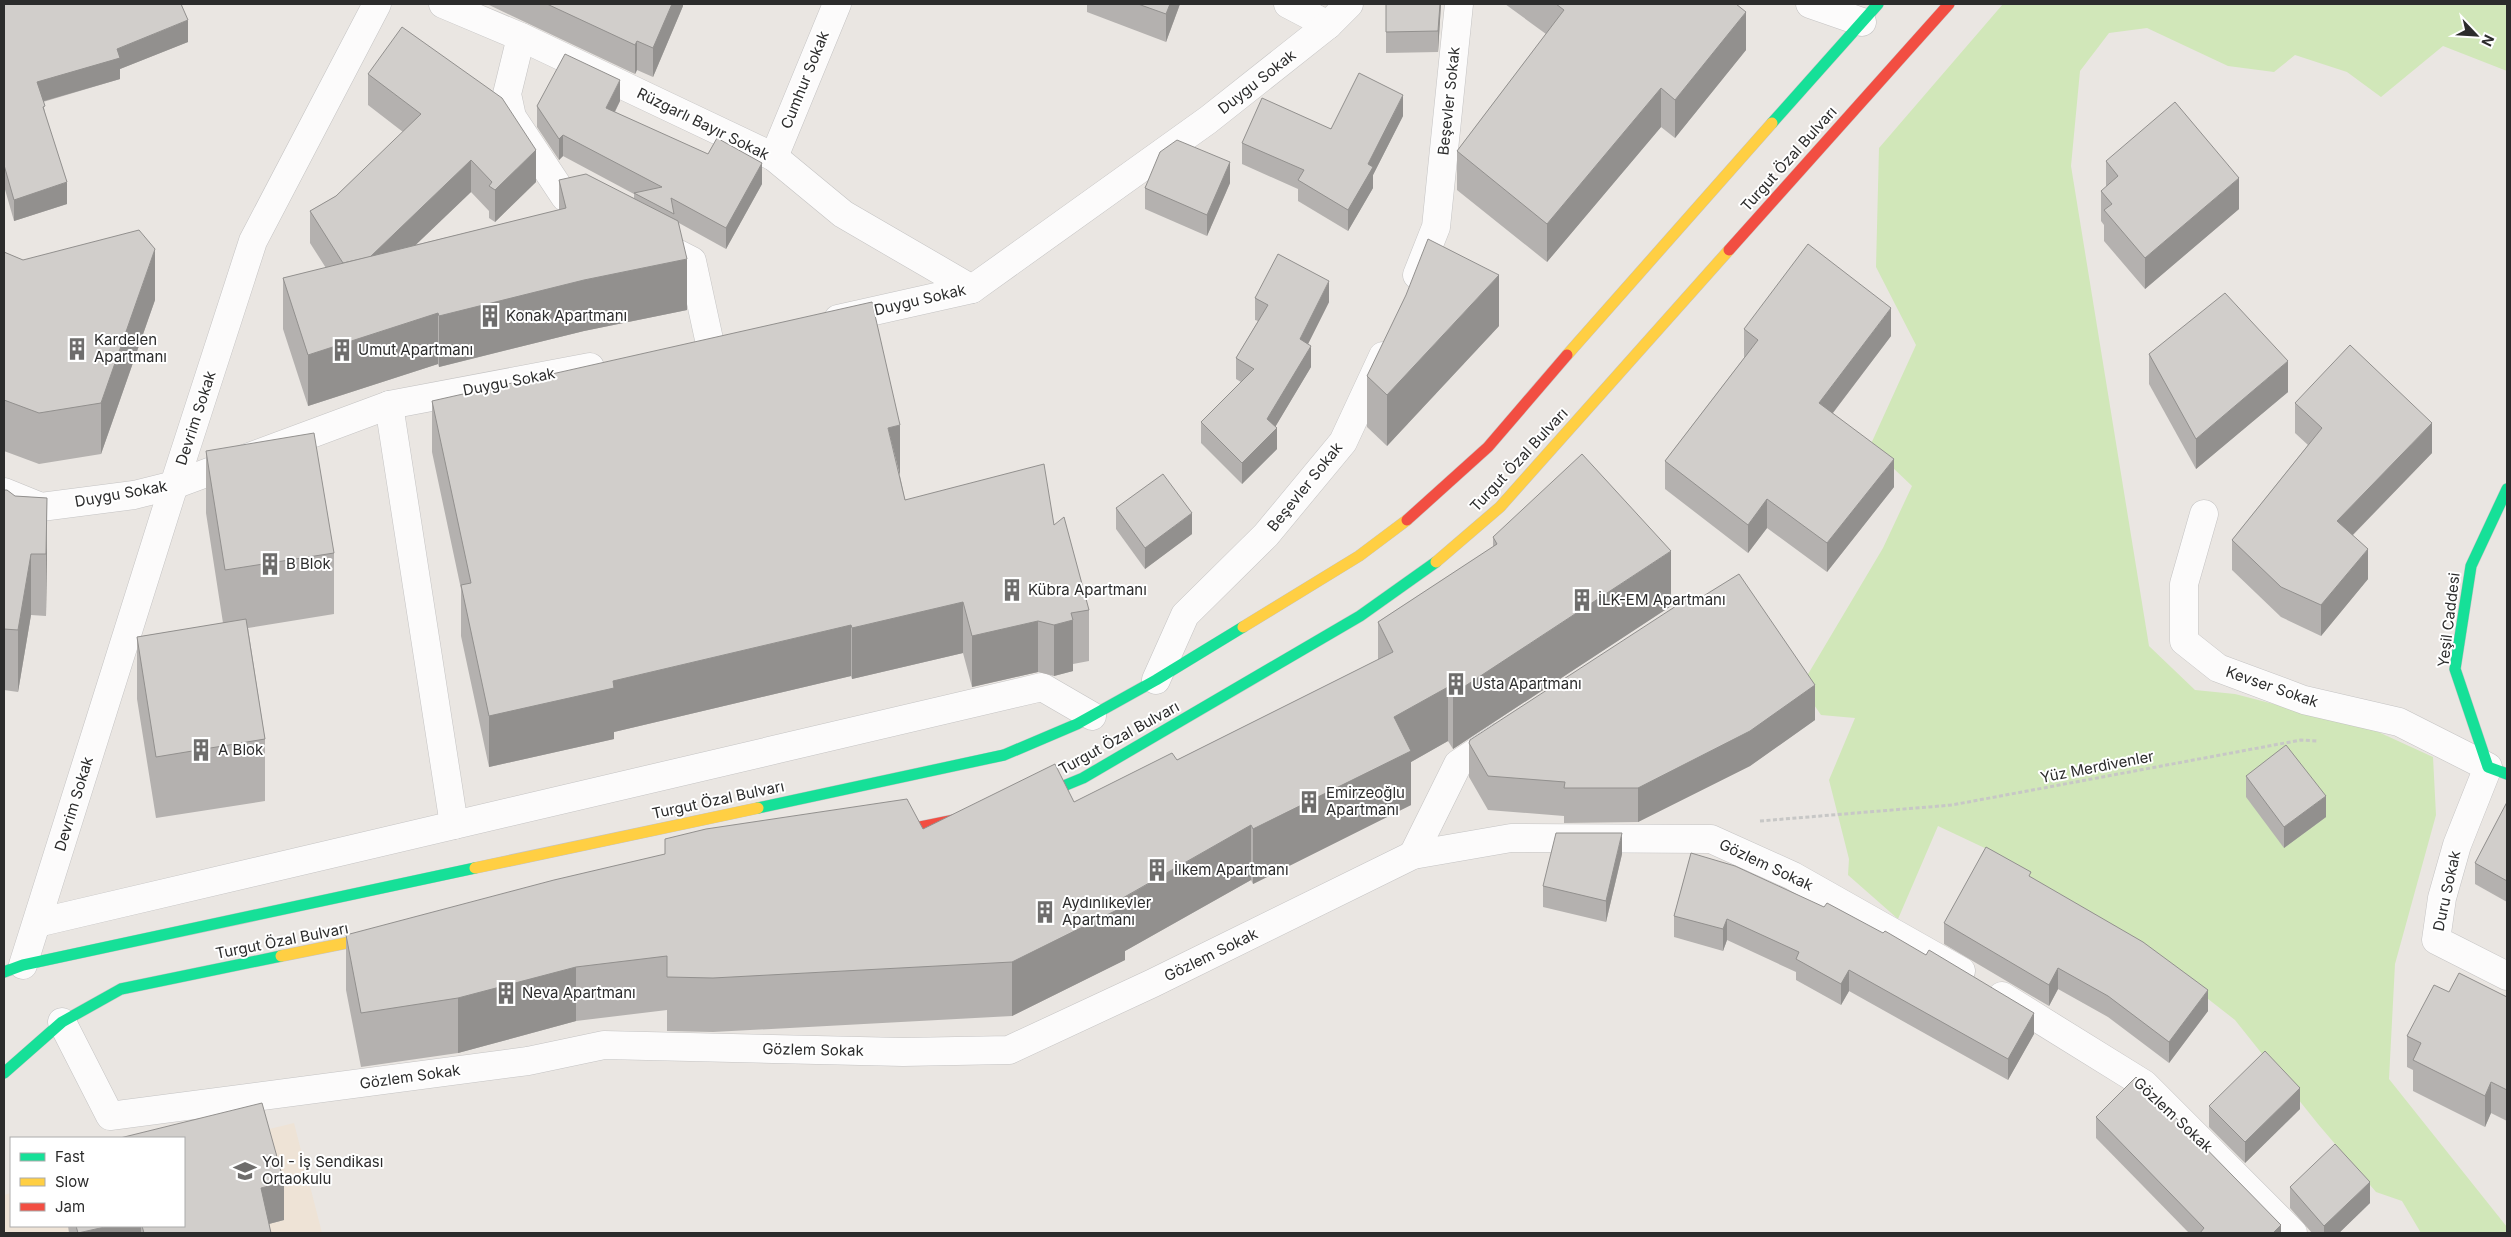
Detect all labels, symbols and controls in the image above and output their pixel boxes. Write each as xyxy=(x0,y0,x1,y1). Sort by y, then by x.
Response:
north arrow xyxy=(2451,10,2501,60)
street label: Cumhur Sokak xyxy=(776,27,833,132)
text: N xyxy=(2478,32,2498,49)
street label: Duygu Sokak xyxy=(1214,45,1300,118)
street label: Beşevler Sokak xyxy=(1433,45,1464,156)
street label: Rüzgarlı Bayır Sokak xyxy=(634,83,773,164)
street label: Turgut Özal Bulvarı xyxy=(1736,102,1841,215)
street label: Duygu Sokak xyxy=(872,280,968,319)
building icon: Konak Apartmanı xyxy=(477,303,503,329)
place label: Konak Apartmanı xyxy=(506,306,627,325)
place label: Kardelen Apartmanı xyxy=(94,330,167,366)
building icon: Kardelen Apartmanı xyxy=(64,336,90,362)
building icon: Umut Apartmanı xyxy=(329,337,355,363)
place label: Umut Apartmanı xyxy=(358,340,473,359)
street label: Duygu Sokak xyxy=(461,363,557,400)
street label: Devrim Sokak xyxy=(171,368,220,467)
street label: Turgut Özal Bulvarı xyxy=(1466,404,1572,515)
street label: Beşevler Sokak xyxy=(1263,438,1347,535)
street label: Duygu Sokak xyxy=(73,476,169,511)
building icon: B Blok xyxy=(257,551,283,577)
place label: B Blok xyxy=(286,554,331,573)
street label: Yeşil Caddesi xyxy=(2433,572,2464,668)
building icon: Kübra Apartmanı xyxy=(999,577,1025,603)
place label: Kübra Apartmanı xyxy=(1028,580,1147,599)
building icon: İLK-EM Apartmanı xyxy=(1569,587,1595,613)
place label: İLK-EM Apartmanı xyxy=(1598,590,1726,609)
street label: Kevser Sokak xyxy=(2223,662,2322,711)
building icon: Usta Apartmanı xyxy=(1443,671,1469,697)
place label: Usta Apartmanı xyxy=(1472,674,1582,693)
street label: Turgut Özal Bulvarı xyxy=(1055,697,1182,779)
building icon: A Blok xyxy=(188,737,214,763)
place label: A Blok xyxy=(218,740,264,759)
street label: Yüz Merdivenler xyxy=(2039,746,2156,787)
street label: Devrim Sokak xyxy=(50,753,97,854)
street label: Turgut Özal Bulvarı xyxy=(650,776,786,823)
place label: Emirzeoğlu Apartmanı xyxy=(1326,783,1405,819)
building icon: Emirzeoğlu Apartmanı xyxy=(1296,789,1322,815)
street label: Gözlem Sokak xyxy=(1716,834,1817,895)
street label: Duru Sokak xyxy=(2429,848,2464,933)
building icon: İlkem Apartmanı xyxy=(1144,857,1170,883)
place label: İlkem Apartmanı xyxy=(1174,860,1289,879)
place label: Aydınlıkevler Apartmanı xyxy=(1062,893,1152,929)
building icon: Aydınlıkevler Apartmanı xyxy=(1032,899,1058,925)
street label: Turgut Özal Bulvarı xyxy=(214,918,350,963)
street label: Gözlem Sokak xyxy=(1161,923,1261,985)
building icon: Neva Apartmanı xyxy=(493,980,519,1006)
place label: Neva Apartmanı xyxy=(522,983,636,1002)
street label: Gözlem Sokak xyxy=(762,1039,865,1060)
street label: Gözlem Sokak xyxy=(358,1060,462,1093)
street label: Gözlem Sokak xyxy=(2130,1073,2217,1157)
legend xyxy=(10,1137,185,1227)
text: Fast xyxy=(55,1147,85,1166)
place label: Yol - İş Sendikası Ortaokulu xyxy=(262,1152,383,1188)
school or university icon: Yol - İş Sendikası Ortaokulu xyxy=(232,1158,258,1184)
text: Slow xyxy=(55,1172,89,1191)
text: Jam xyxy=(55,1197,85,1216)

